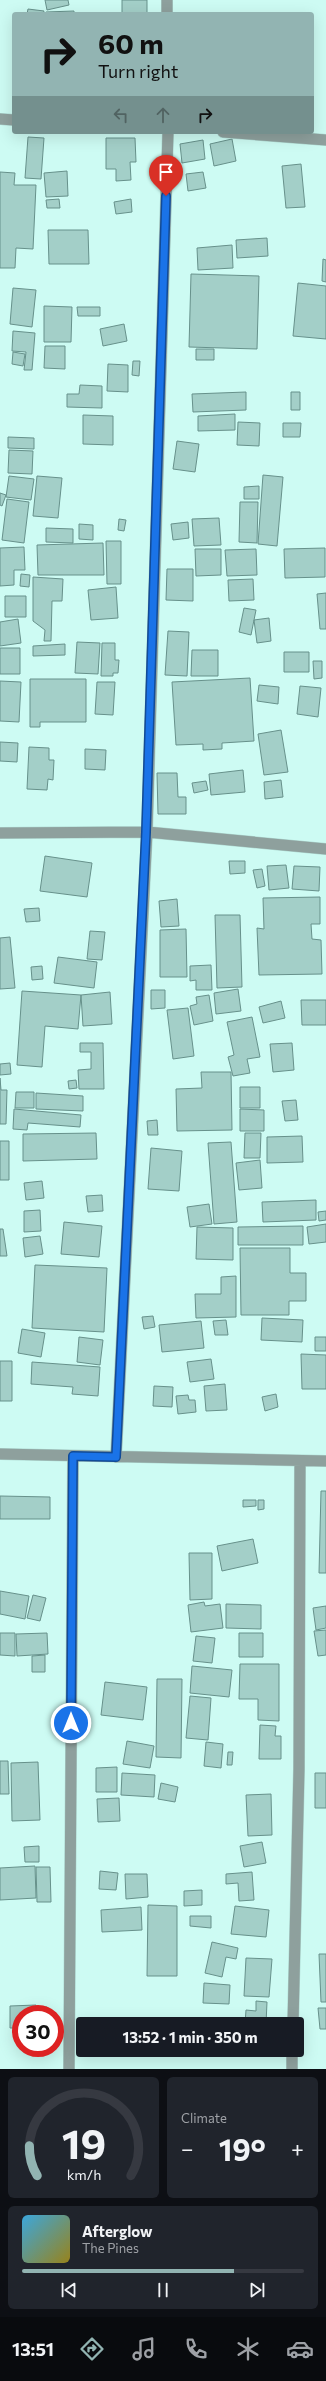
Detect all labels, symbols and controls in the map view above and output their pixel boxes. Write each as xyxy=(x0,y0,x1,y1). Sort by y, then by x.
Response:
text: 60 m xyxy=(98,26,164,60)
icon: right xyxy=(32,28,84,80)
text: Turn right xyxy=(98,60,178,82)
icon: left xyxy=(110,104,132,126)
icon: ahead xyxy=(152,104,174,126)
icon: right xyxy=(194,104,216,126)
pin xyxy=(149,155,183,196)
icon: arrive xyxy=(155,161,177,183)
position arrow xyxy=(50,1702,92,1744)
speed limit sign: 30 xyxy=(12,2005,64,2057)
text: 13:52 · 1 min · 350 m xyxy=(122,2028,258,2046)
text: Climate xyxy=(181,2110,227,2126)
text: 19 xyxy=(61,2116,106,2167)
text: 19° xyxy=(219,2130,266,2167)
text: − xyxy=(181,2135,194,2162)
text: + xyxy=(291,2135,304,2162)
text: km/h xyxy=(66,2164,101,2182)
text: Afterglow xyxy=(82,2222,152,2240)
text: The Pines xyxy=(82,2240,139,2256)
icon: previous xyxy=(58,2279,80,2301)
icon: pause xyxy=(152,2279,174,2301)
icon: next xyxy=(246,2279,268,2301)
icon: directions xyxy=(78,2335,106,2363)
icon: music xyxy=(130,2335,158,2363)
icon: phone xyxy=(182,2335,210,2363)
icon: climate xyxy=(234,2335,262,2363)
icon: car xyxy=(286,2335,314,2363)
text: 13:51 xyxy=(12,2338,54,2360)

